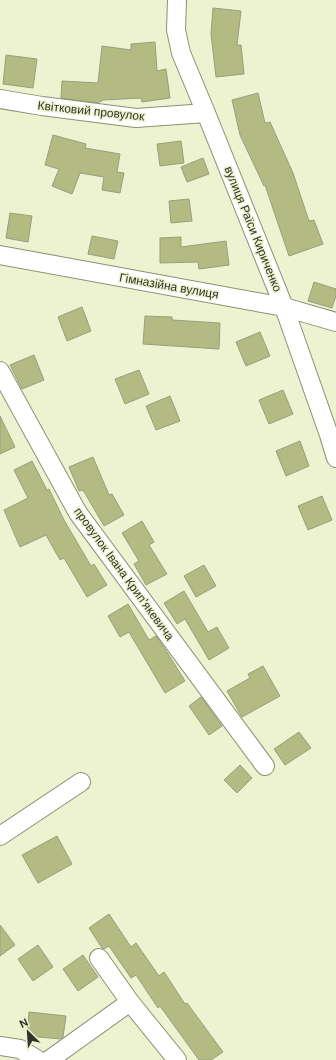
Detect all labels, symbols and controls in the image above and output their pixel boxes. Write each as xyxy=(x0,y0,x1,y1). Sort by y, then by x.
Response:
street label: Квітковий провулок xyxy=(37,97,146,125)
street label: вулиця Раїси Кириченко xyxy=(220,164,286,295)
street label: Гімназійна вулиця xyxy=(118,269,220,303)
street label: провулок Івана Крипʼякевича xyxy=(70,504,178,644)
north arrow xyxy=(8,1012,48,1052)
text: N xyxy=(17,1015,30,1031)

